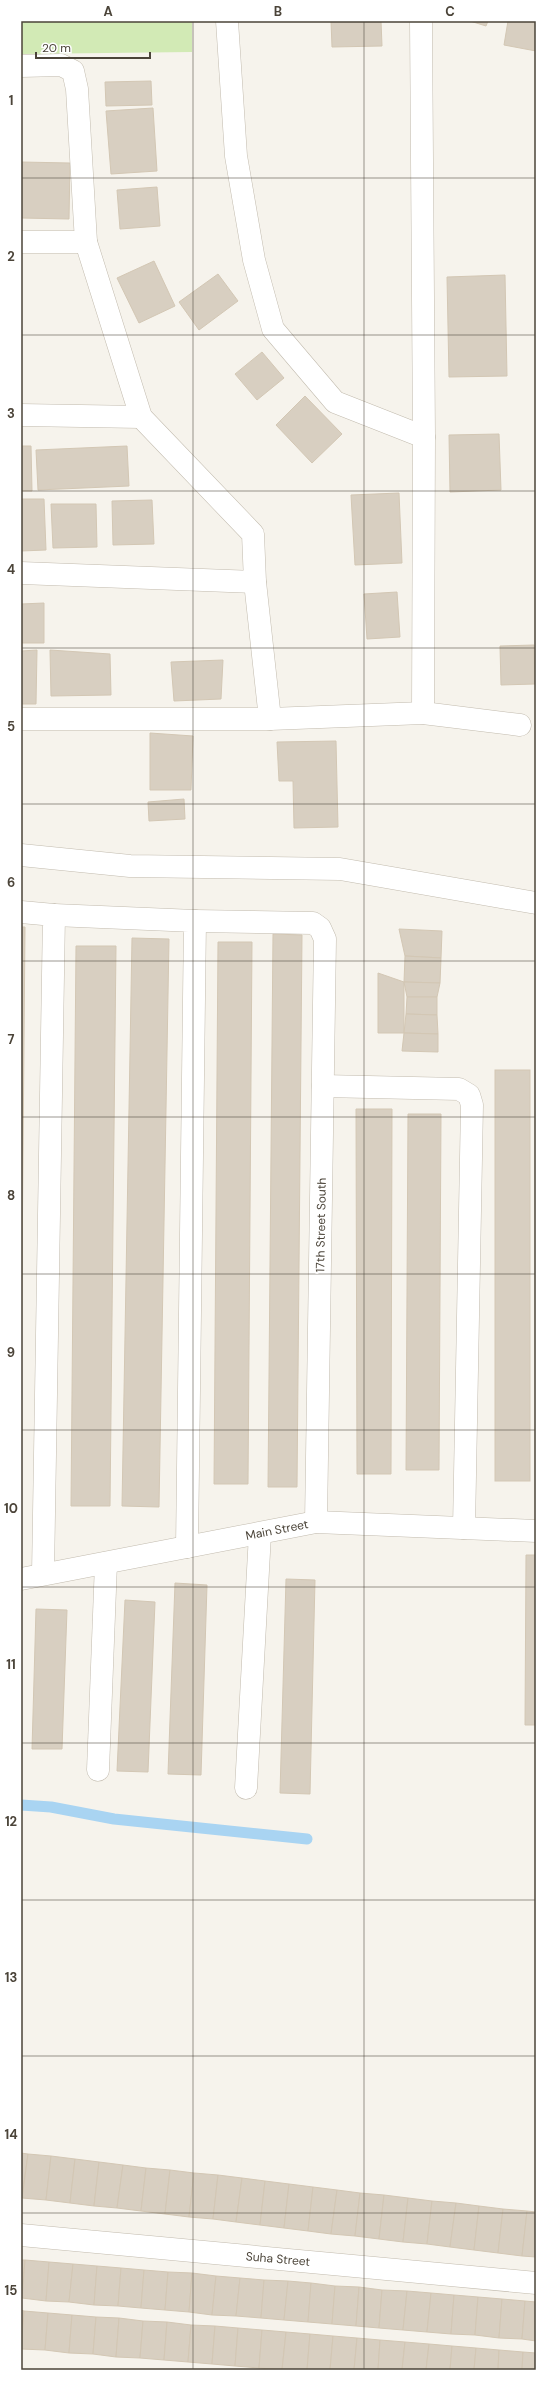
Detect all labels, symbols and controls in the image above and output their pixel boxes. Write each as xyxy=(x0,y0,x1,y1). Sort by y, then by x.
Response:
text: A xyxy=(103,3,113,20)
text: B xyxy=(274,3,282,20)
text: C xyxy=(445,3,455,20)
scale bar xyxy=(36,34,150,60)
text: 20 m xyxy=(42,40,71,56)
text: 1 xyxy=(9,92,13,109)
text: 2 xyxy=(7,248,15,265)
text: 3 xyxy=(7,405,15,422)
text: 4 xyxy=(7,561,15,578)
text: 5 xyxy=(7,718,15,735)
text: 6 xyxy=(7,874,15,891)
text: 7 xyxy=(8,1031,15,1048)
street label: 17th Street South xyxy=(312,1177,330,1272)
text: 8 xyxy=(7,1187,15,1204)
text: 9 xyxy=(7,1344,15,1361)
text: 10 xyxy=(4,1500,18,1517)
street label: Main Street xyxy=(244,1516,310,1544)
text: 11 xyxy=(6,1656,16,1673)
text: 12 xyxy=(5,1813,17,1830)
text: 13 xyxy=(5,1969,17,1986)
text: 14 xyxy=(4,2126,18,2143)
street label: Suha Street xyxy=(245,2248,311,2270)
text: 15 xyxy=(5,2282,17,2299)

